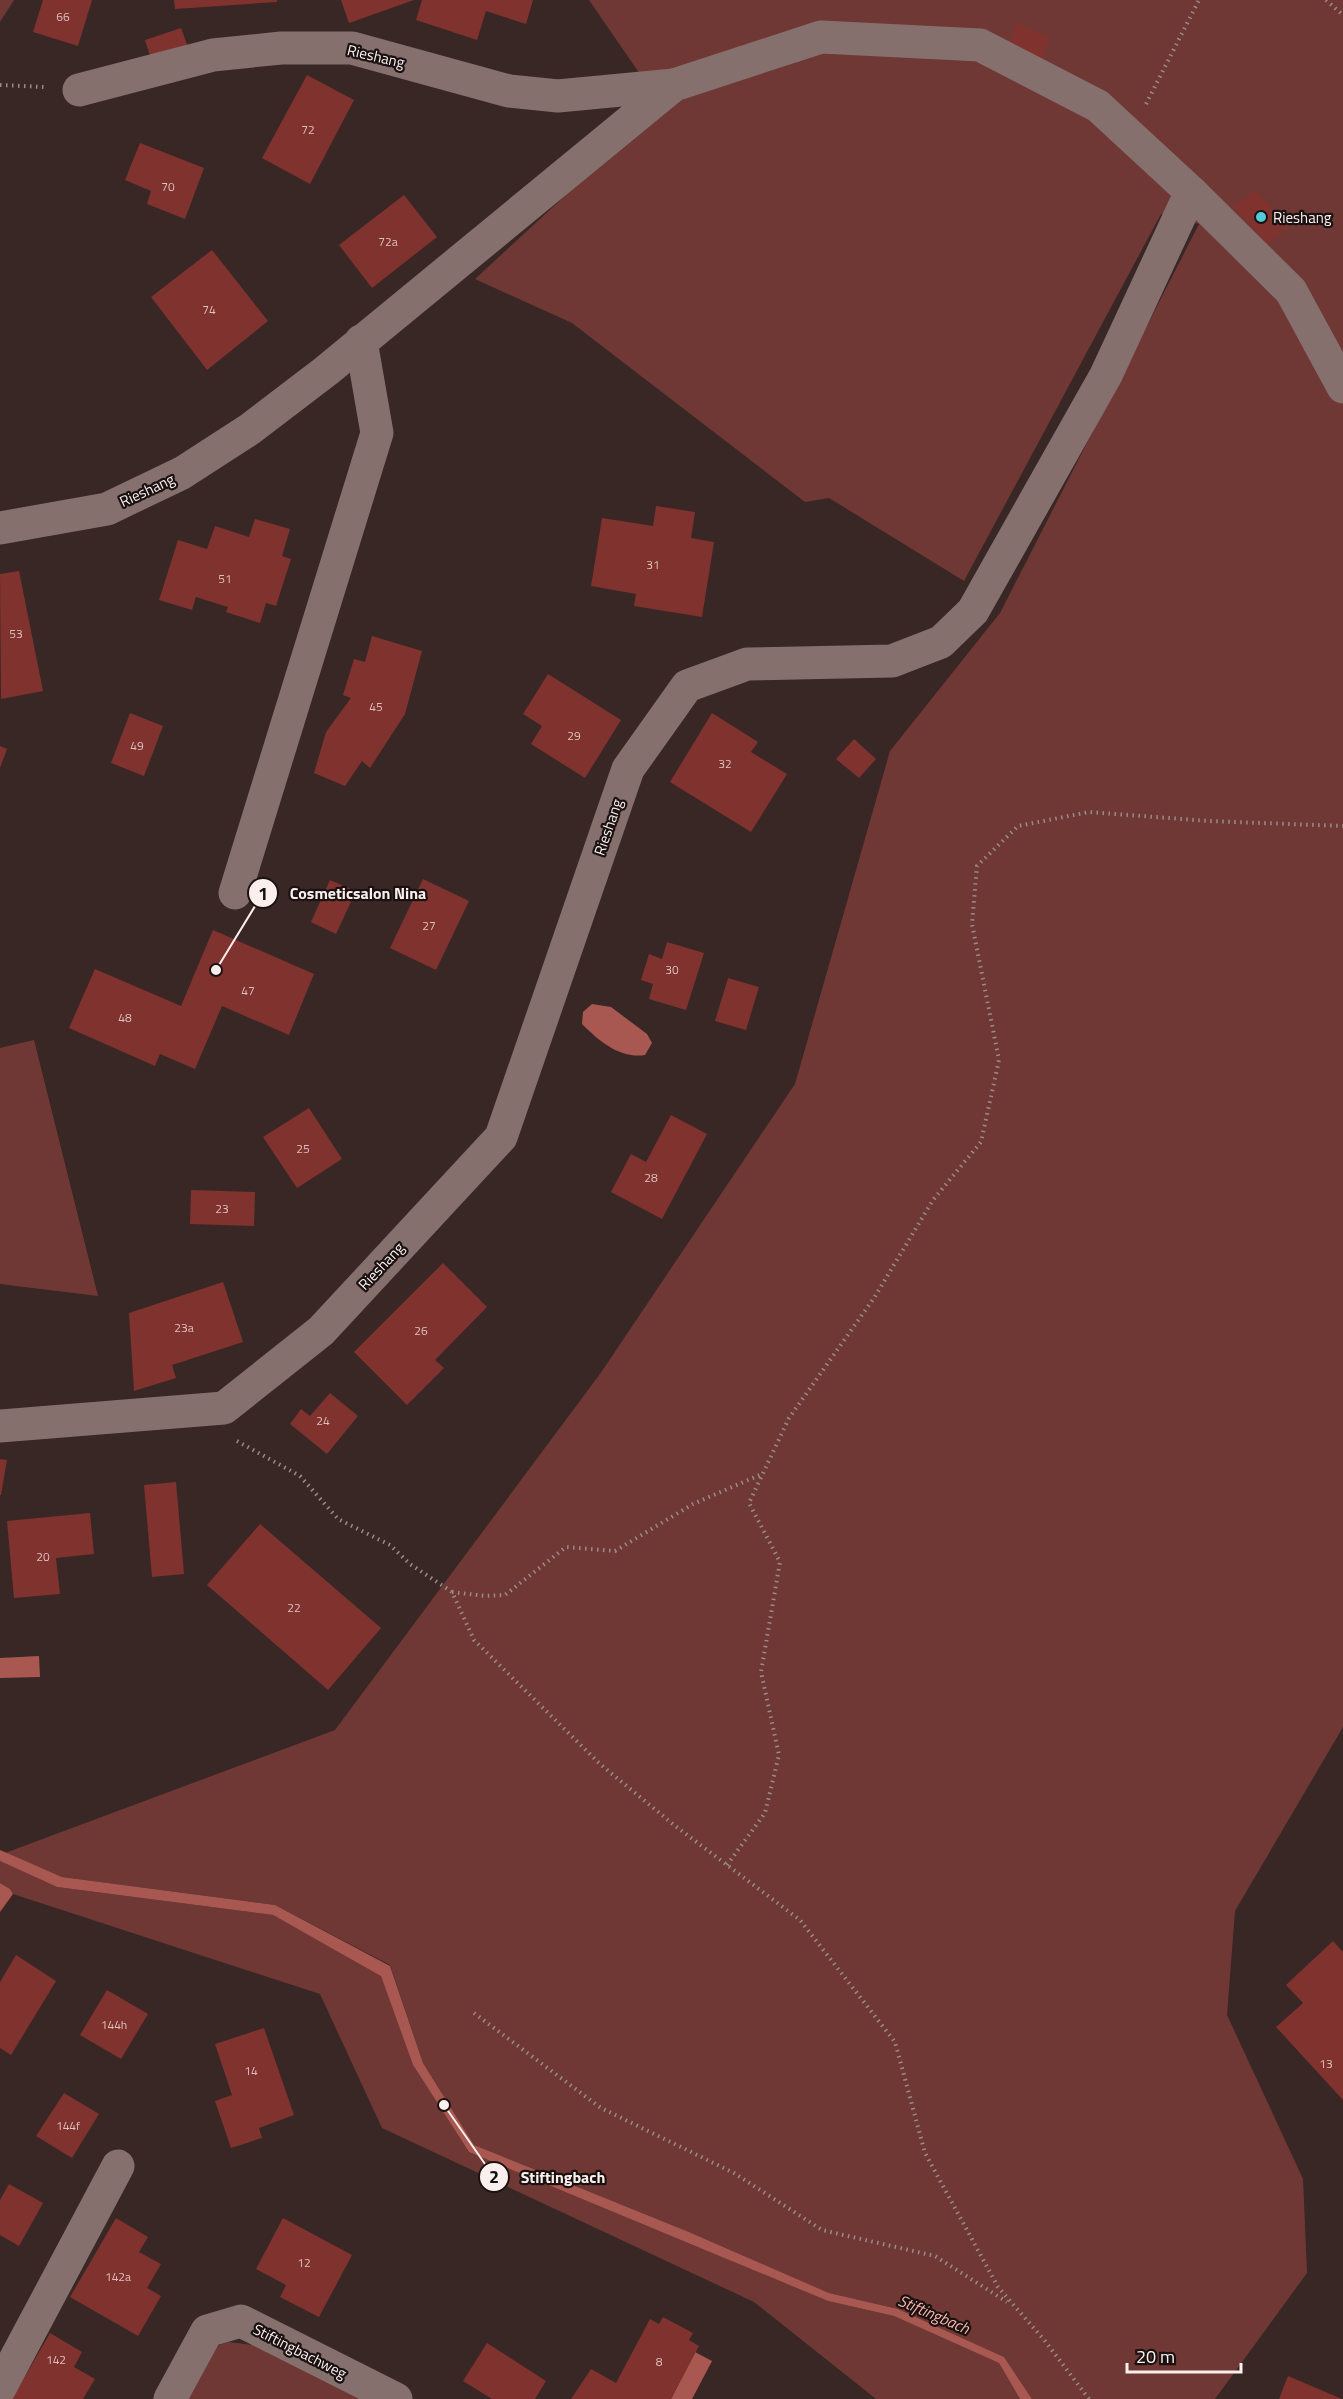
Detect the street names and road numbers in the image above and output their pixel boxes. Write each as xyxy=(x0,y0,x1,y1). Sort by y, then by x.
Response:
street label: Rieshang xyxy=(345,38,407,74)
street label: Rieshang xyxy=(116,467,179,513)
street label: Rieshang xyxy=(588,795,628,858)
street label: Rieshang xyxy=(353,1237,410,1295)
street label: Stiftingbachweg xyxy=(249,2318,351,2385)

